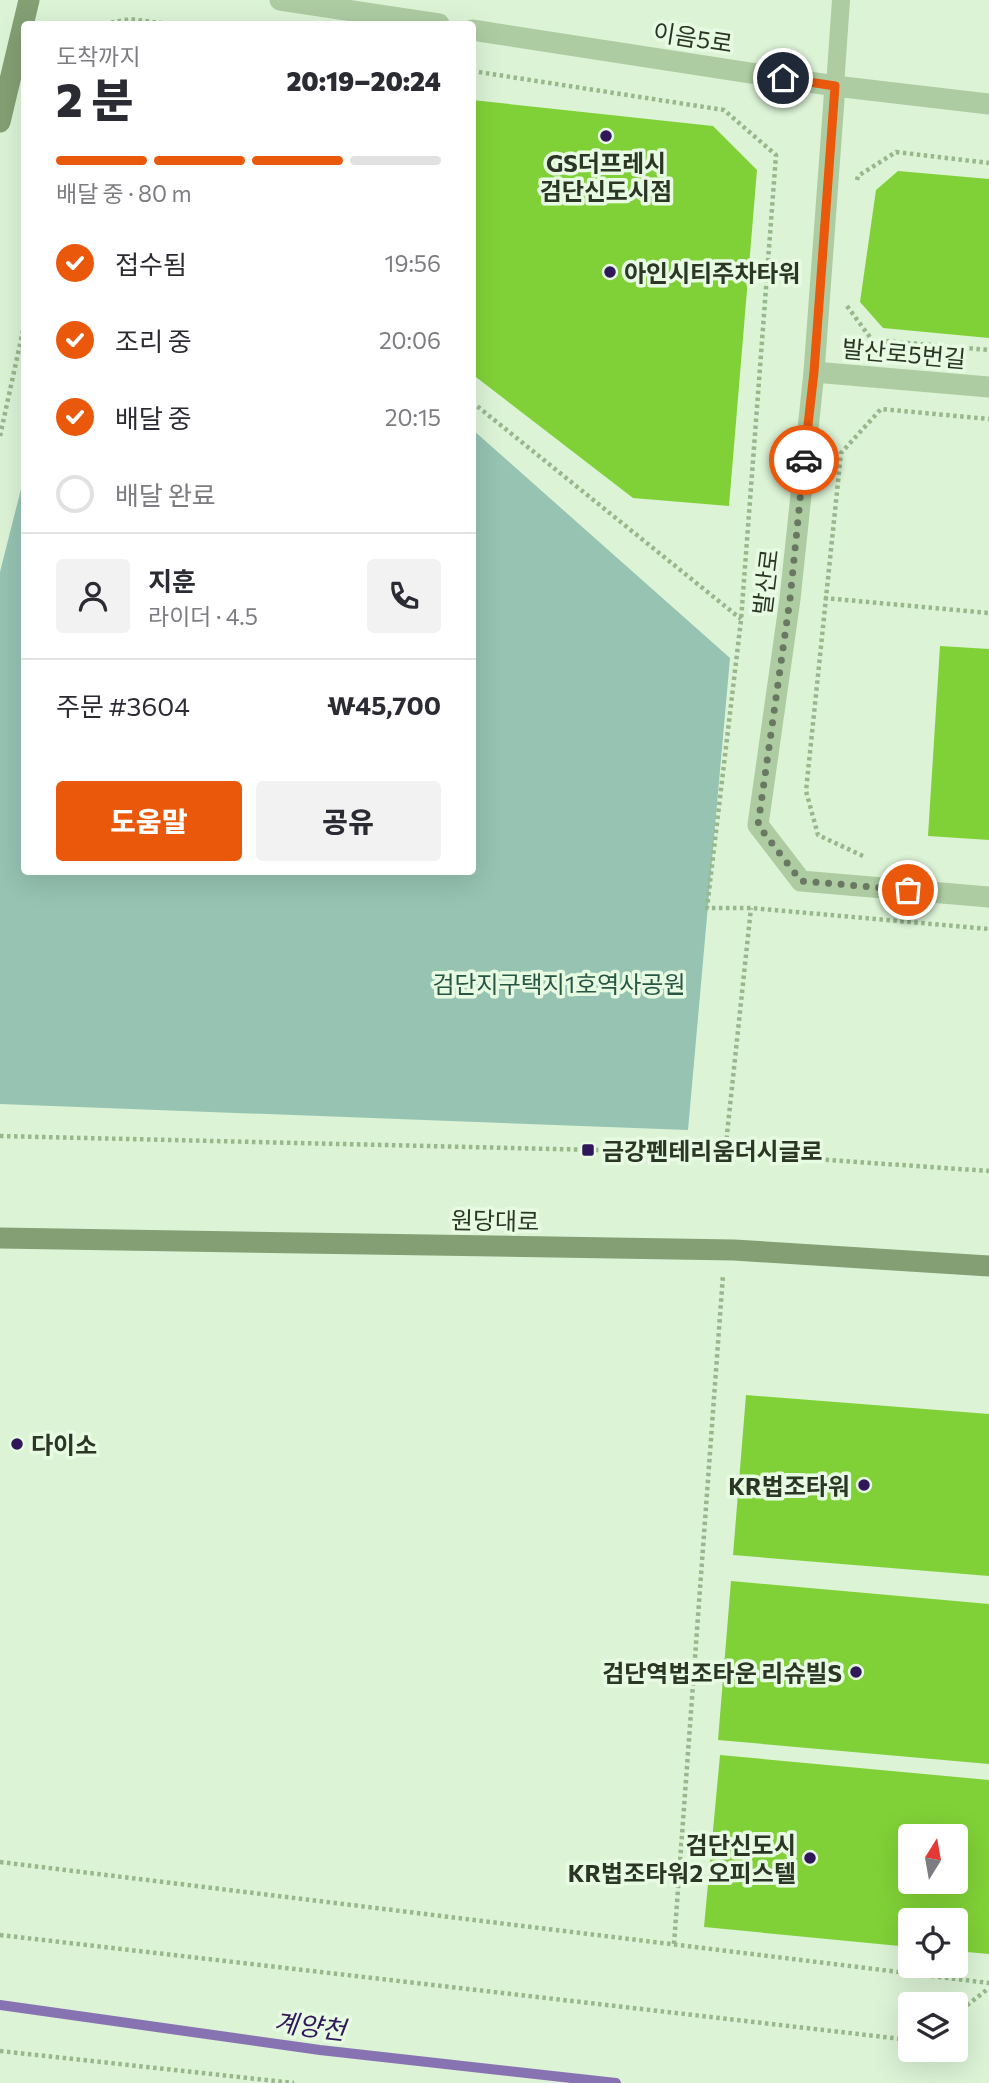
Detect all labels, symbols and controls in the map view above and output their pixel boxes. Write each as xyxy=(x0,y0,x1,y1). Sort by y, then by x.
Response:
street label: 이음5로 xyxy=(651,16,735,58)
text: 도착까지 xyxy=(56,42,141,70)
pin xyxy=(753,48,813,108)
icon: home xyxy=(764,59,802,97)
text: 20:19–20:24 xyxy=(286,65,441,96)
text: 2 분 xyxy=(56,70,134,126)
marker: GS더프레시 검단신도시점 xyxy=(598,128,614,144)
place label: GS더프레시 검단신도시점 xyxy=(540,148,672,205)
text: 배달 중 · 80 m xyxy=(56,179,192,207)
icon: check xyxy=(56,244,94,282)
text: 접수됨 xyxy=(115,248,187,279)
text: 19:56 xyxy=(385,249,441,277)
place label: 아인시티주차타워 xyxy=(624,258,801,287)
marker: 아인시티주차타워 xyxy=(602,264,618,280)
icon: check xyxy=(56,321,94,359)
text: 조리 중 xyxy=(115,325,192,356)
text: 20:06 xyxy=(379,326,441,354)
street label: 발산로5번길 xyxy=(841,333,967,373)
icon: check xyxy=(56,398,94,436)
text: 배달 중 xyxy=(115,402,192,433)
text: 20:15 xyxy=(385,403,441,431)
courier xyxy=(769,425,839,495)
icon: car xyxy=(785,441,823,479)
text: 배달 완료 xyxy=(115,479,216,510)
street label: 발산로 xyxy=(747,547,783,617)
button: person xyxy=(56,559,130,633)
button: phone xyxy=(367,559,441,633)
text: 지훈 xyxy=(148,565,196,596)
text: 라이더 · 4.5 xyxy=(148,602,258,630)
text: ₩45,700 xyxy=(327,689,441,720)
text: 주문 #3604 xyxy=(56,690,190,721)
button: 도움말 xyxy=(56,781,242,861)
button: 공유 xyxy=(256,781,441,861)
pin xyxy=(878,860,938,920)
icon: bag xyxy=(889,871,927,909)
park label: 검단지구택지1호역사공원 xyxy=(432,969,686,998)
place label: 금강펜테리움더시글로 xyxy=(602,1136,823,1165)
marker: 금강펜테리움더시글로 xyxy=(580,1142,596,1158)
street label: 원당대로 xyxy=(451,1205,539,1235)
place label: 다이소 xyxy=(31,1430,97,1459)
marker: 다이소 xyxy=(9,1436,25,1452)
place label: KR법조타워 xyxy=(728,1471,850,1500)
marker: KR법조타워 xyxy=(856,1477,872,1493)
place label: 검단역법조타운 리슈빌S xyxy=(602,1658,842,1687)
marker: 검단역법조타운 리슈빌S xyxy=(848,1664,864,1680)
north arrow xyxy=(898,1824,968,1894)
map controls xyxy=(898,1824,968,2062)
place label: 검단신도시 KR법조타워2 오피스텔 xyxy=(568,1830,796,1887)
marker: 검단신도시 KR법조타워2 오피스텔 xyxy=(802,1850,818,1866)
button: locate xyxy=(898,1908,968,1978)
button: layers xyxy=(898,1992,968,2062)
water label: 계양천 xyxy=(272,2005,351,2045)

